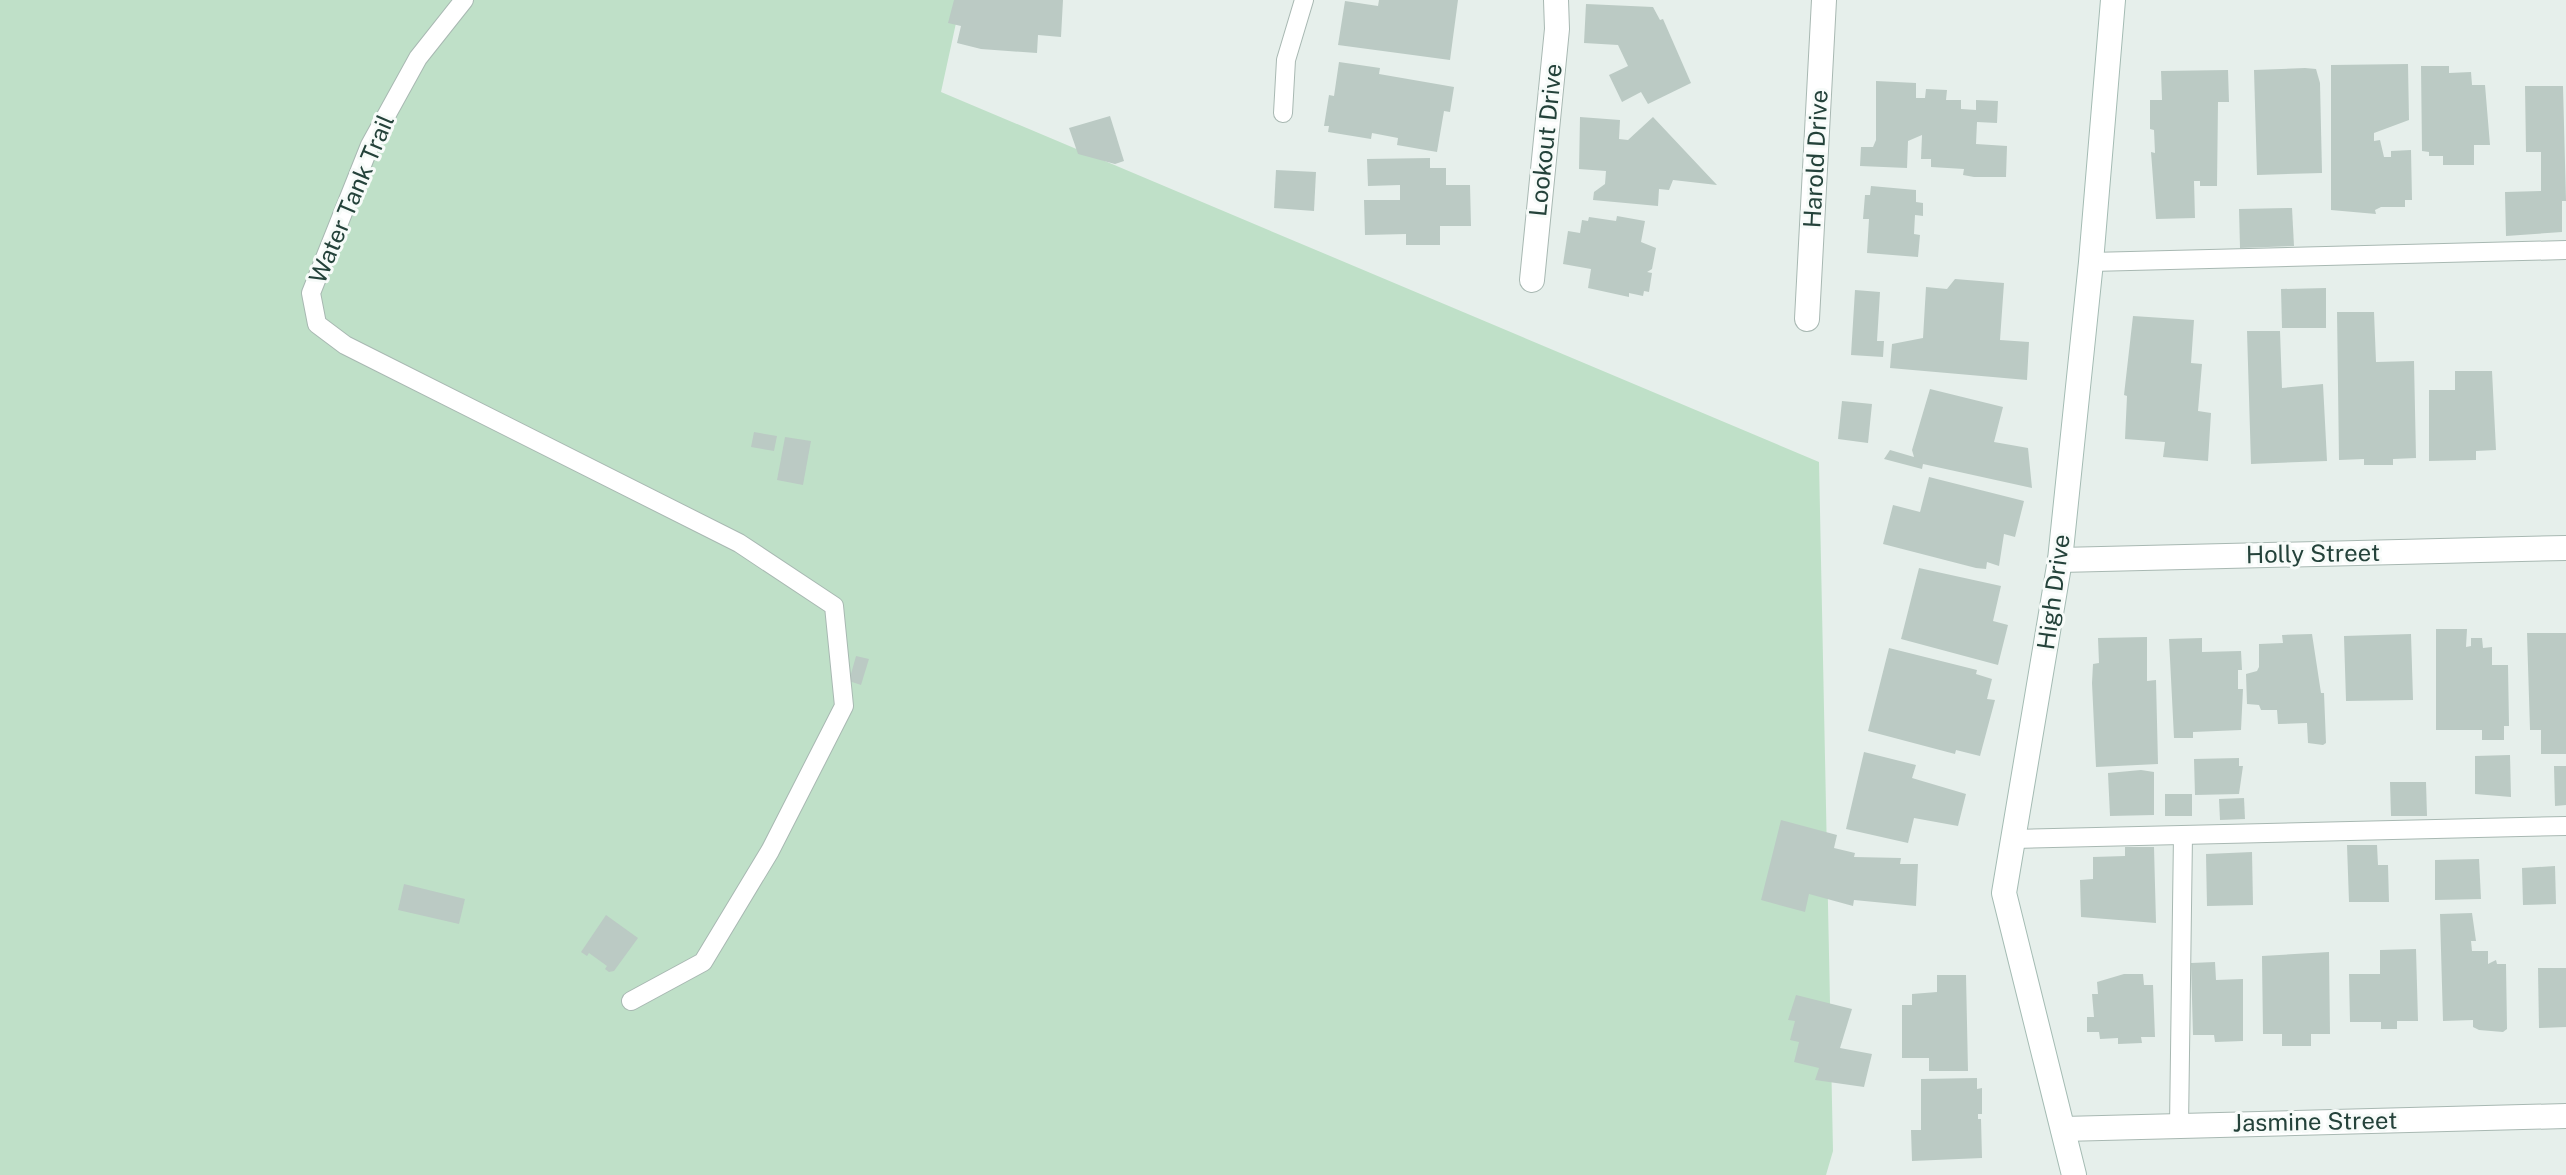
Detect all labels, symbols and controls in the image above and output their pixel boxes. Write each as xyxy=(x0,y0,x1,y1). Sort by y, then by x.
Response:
street label: Lookout Drive xyxy=(1523,62,1567,218)
street label: Harold Drive xyxy=(1797,89,1833,229)
street label: Water Tank Trail xyxy=(303,110,399,287)
street label: High Drive xyxy=(2031,532,2075,651)
street label: Holly Street xyxy=(2246,538,2380,568)
street label: Jasmine Street xyxy=(2232,1106,2398,1136)

